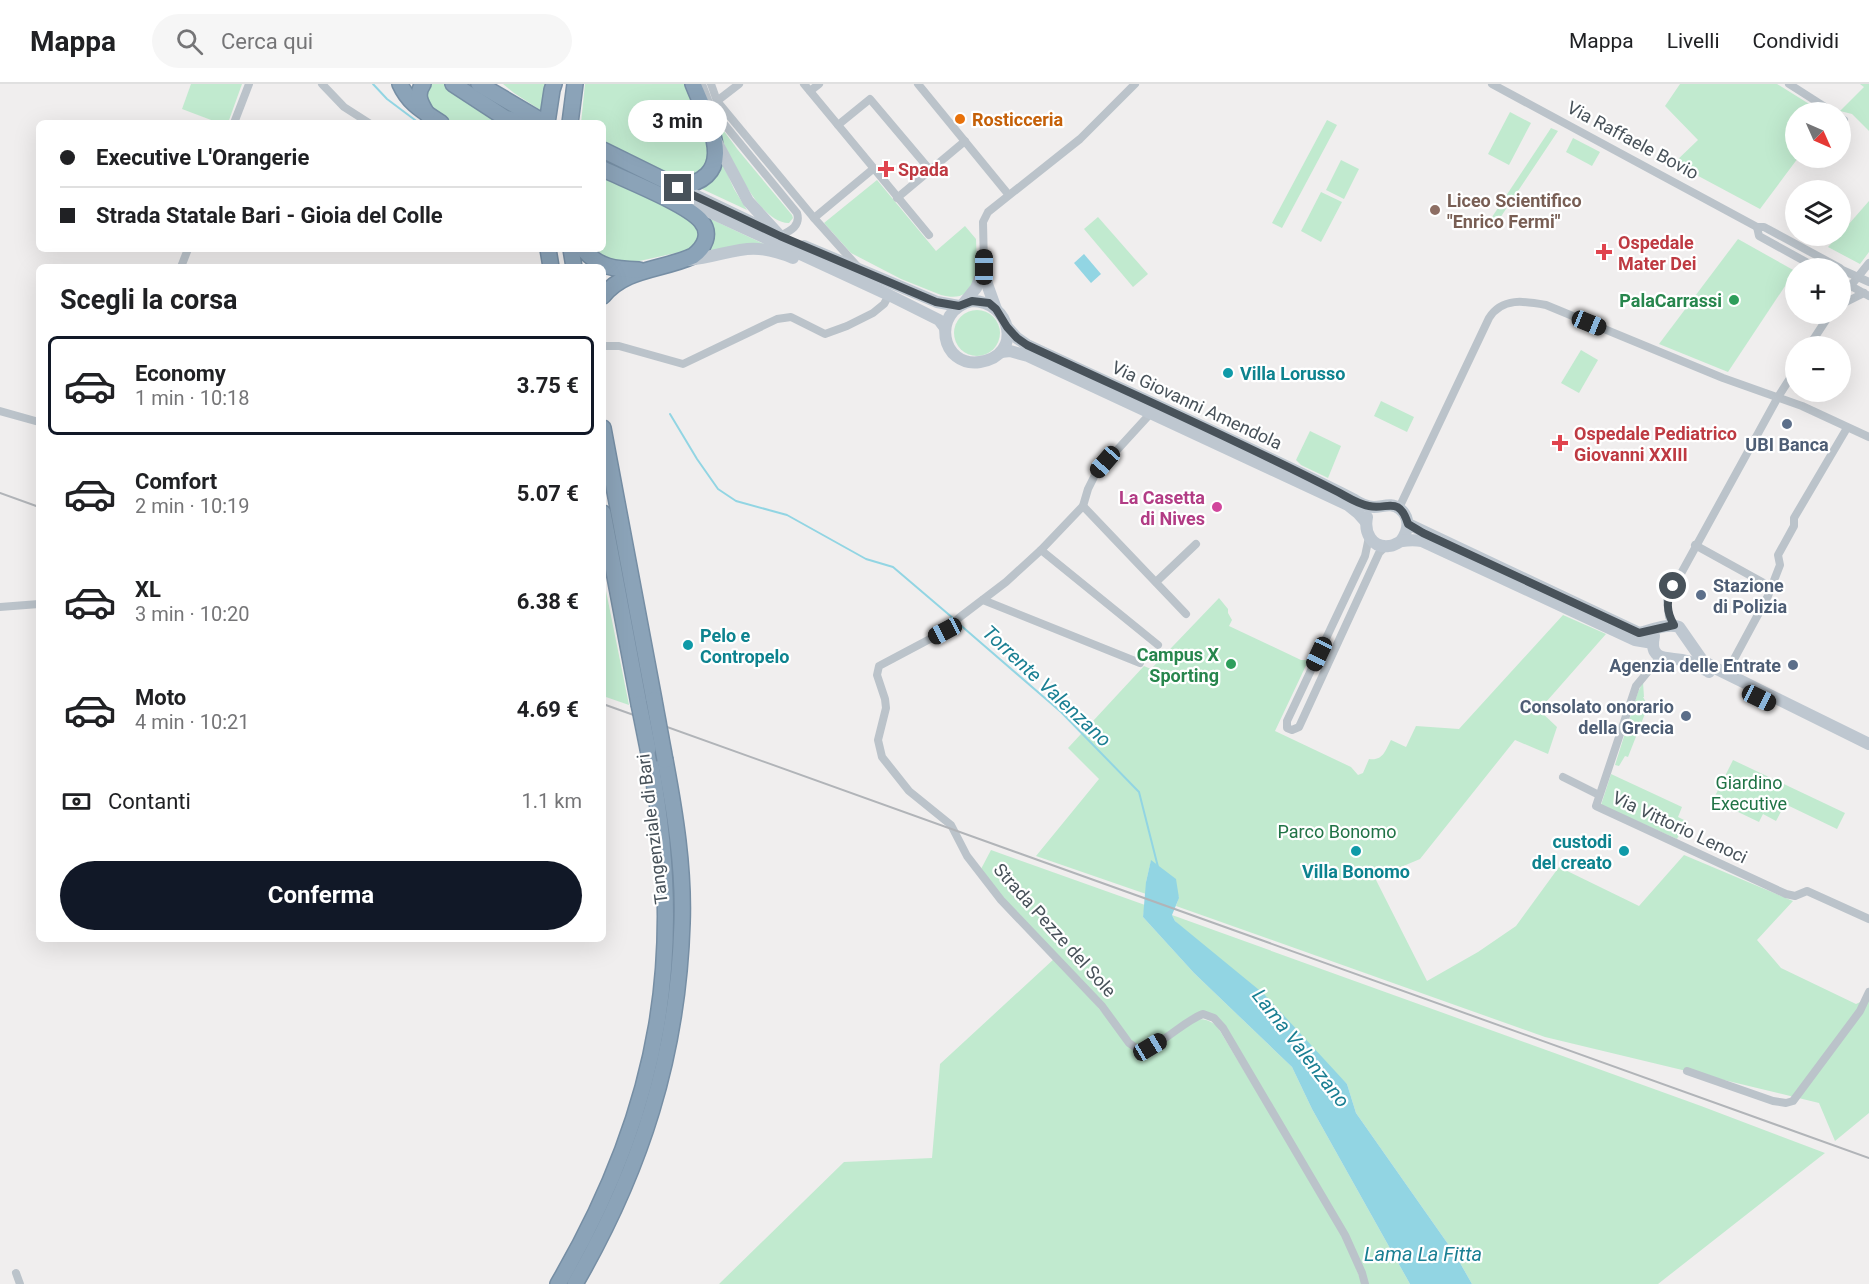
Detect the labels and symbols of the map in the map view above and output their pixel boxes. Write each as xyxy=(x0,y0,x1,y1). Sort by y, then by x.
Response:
street label: Via Raffaele Bovio xyxy=(1564,96,1702,184)
callout: 3 min xyxy=(628,101,728,143)
north arrow xyxy=(1785,102,1851,168)
place label: Rosticceria xyxy=(972,109,1064,130)
marker: Rosticceria xyxy=(953,112,967,126)
place label: Spada xyxy=(898,159,949,180)
marker: Spada xyxy=(879,162,893,176)
route end xyxy=(664,174,691,201)
place label: Liceo Scientifico "Enrico Fermi" xyxy=(1447,190,1582,232)
marker: Liceo Scientifico "Enrico Fermi" xyxy=(1428,203,1442,217)
place label: Ospedale Mater Dei xyxy=(1618,232,1696,274)
marker: Ospedale Mater Dei xyxy=(1595,243,1613,261)
car xyxy=(975,249,993,285)
place label: PalaCarrassi xyxy=(1619,290,1722,311)
marker: PalaCarrassi xyxy=(1727,293,1741,307)
car xyxy=(1569,308,1609,338)
street label: Via Giovanni Amendola xyxy=(1108,356,1286,454)
place label: Villa Lorusso xyxy=(1240,363,1345,384)
marker: Villa Lorusso xyxy=(1221,366,1235,380)
marker: UBI Banca xyxy=(1780,417,1794,431)
place label: Ospedale Pediatrico Giovanni XXIII xyxy=(1574,423,1737,465)
marker: Ospedale Pediatrico Giovanni XXIII xyxy=(1551,434,1569,452)
place label: UBI Banca xyxy=(1745,434,1829,455)
car xyxy=(1086,443,1124,481)
place label: La Casetta di Nives xyxy=(1119,487,1205,529)
marker: La Casetta di Nives xyxy=(1210,500,1224,514)
route start xyxy=(1659,572,1686,599)
place label: Stazione di Polizia xyxy=(1713,575,1787,617)
marker: Stazione di Polizia xyxy=(1694,588,1708,602)
car xyxy=(925,615,965,647)
water label: Torrente Valenzano xyxy=(978,620,1116,752)
place label: Pelo e Contropelo xyxy=(700,625,789,667)
car xyxy=(1303,634,1335,674)
marker: Pelo e Contropelo xyxy=(681,638,695,652)
place label: Campus X Sporting xyxy=(1137,644,1220,686)
place label: Agenzia delle Entrate xyxy=(1609,655,1781,676)
marker: Campus X Sporting xyxy=(1224,657,1238,671)
marker: Agenzia delle Entrate xyxy=(1786,658,1800,672)
car xyxy=(1739,682,1779,714)
place label: Consolato onorario della Grecia xyxy=(1520,696,1674,738)
marker: Consolato onorario della Grecia xyxy=(1679,709,1693,723)
street label: Tangenziale di Bari xyxy=(632,753,672,905)
park label: Giardino Executive xyxy=(1711,772,1787,814)
street label: Via Vittorio Lenoci xyxy=(1609,787,1751,867)
park label: Parco Bonomo xyxy=(1278,821,1396,842)
place label: custodi del creato xyxy=(1532,831,1612,873)
marker: Villa Bonomo xyxy=(1349,844,1363,858)
marker: custodi del creato xyxy=(1617,844,1631,858)
street label: Strada Pezze del Sole xyxy=(990,859,1120,1001)
place label: Villa Bonomo xyxy=(1302,861,1410,882)
water label: Lama Valenzano xyxy=(1247,984,1355,1112)
car xyxy=(1130,1030,1170,1064)
water label: Lama La Fitta xyxy=(1364,1242,1482,1266)

